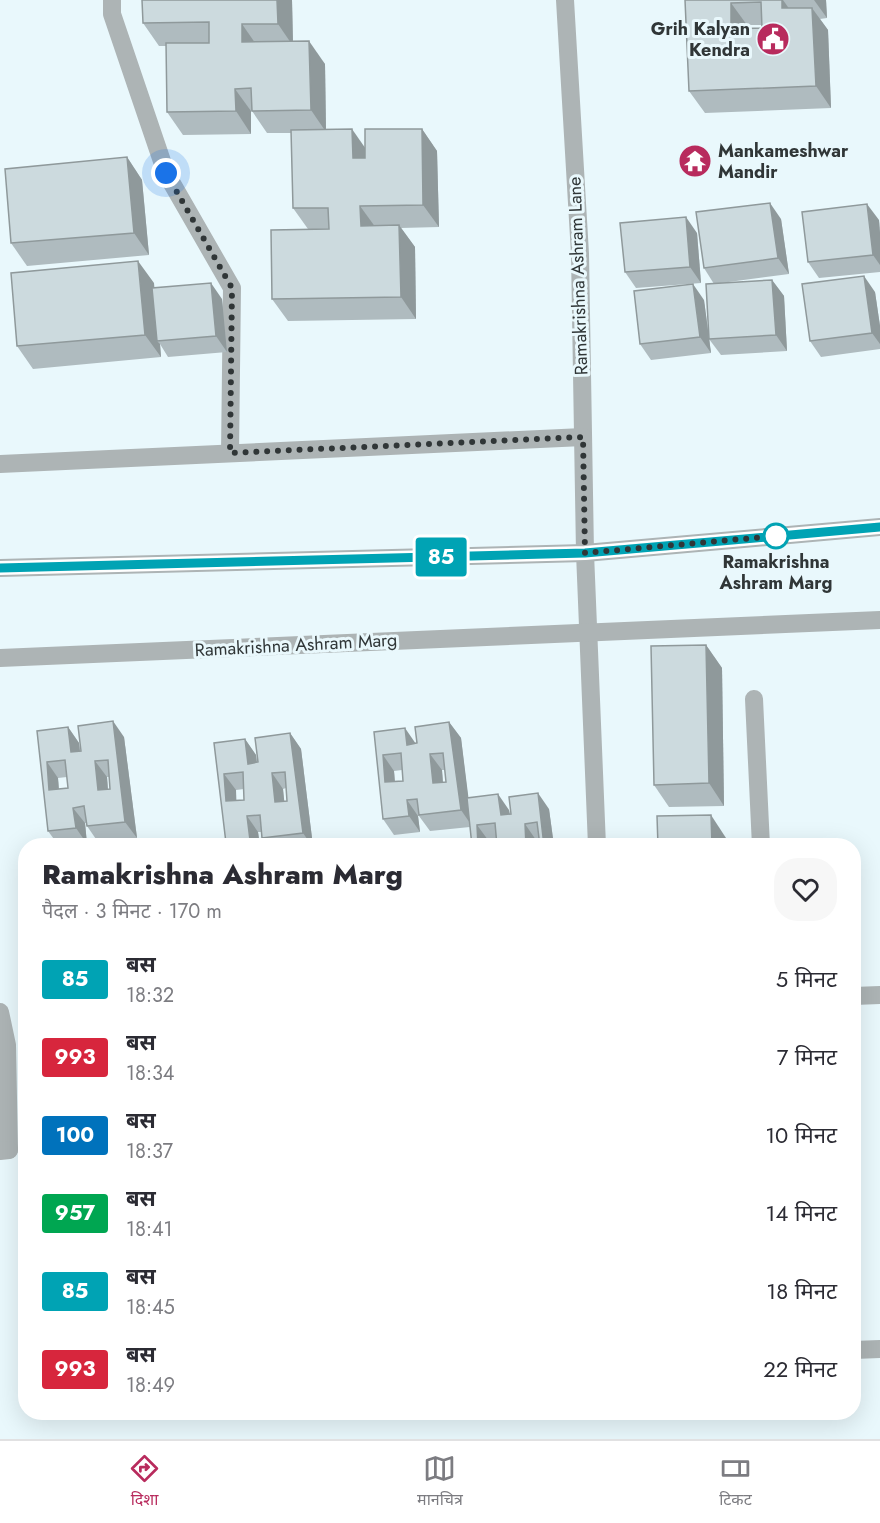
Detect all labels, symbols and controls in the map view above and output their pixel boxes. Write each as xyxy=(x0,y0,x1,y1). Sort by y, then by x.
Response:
place label: Grih Kalyan Kendra xyxy=(651,16,750,63)
public building icon: Grih Kalyan Kendra xyxy=(755,21,791,57)
place label: Mankameshwar Mandir xyxy=(718,138,849,185)
temple icon: Mankameshwar Mandir xyxy=(677,143,713,179)
your location xyxy=(151,158,181,188)
street label: Ramakrishna Ashram Lane xyxy=(562,176,594,376)
marker: Ramakrishna Ashram Marg xyxy=(763,523,789,549)
line badge: 85 xyxy=(414,538,468,576)
text: 85 xyxy=(428,542,454,572)
place label: Ramakrishna Ashram Marg xyxy=(719,549,832,596)
street label: Ramakrishna Ashram Marg xyxy=(194,627,398,663)
text: Ramakrishna Ashram Marg xyxy=(42,854,403,895)
button: heart xyxy=(774,858,837,921)
text: पैदल · 3 मिनट · 170 m xyxy=(42,897,222,926)
text: बस xyxy=(126,948,156,980)
text: 5 मिनट xyxy=(776,963,837,995)
text: 85 xyxy=(62,964,88,994)
text: 18:32 xyxy=(126,981,174,1010)
text: बस xyxy=(126,1026,156,1058)
text: 7 मिनट xyxy=(777,1041,837,1073)
text: 993 xyxy=(54,1042,96,1072)
text: 18:34 xyxy=(126,1059,175,1088)
text: बस xyxy=(126,1104,156,1136)
text: 10 मिनट xyxy=(765,1119,837,1151)
text: 100 xyxy=(56,1120,94,1150)
text: 18:37 xyxy=(126,1137,173,1166)
text: बस xyxy=(126,1182,156,1214)
text: 14 मिनट xyxy=(766,1197,837,1229)
text: 957 xyxy=(55,1198,95,1228)
text: 18:41 xyxy=(126,1215,173,1244)
text: बस xyxy=(126,1260,156,1292)
text: 18 मिनट xyxy=(766,1275,837,1307)
text: 85 xyxy=(62,1276,88,1306)
text: 18:45 xyxy=(126,1293,175,1322)
text: बस xyxy=(126,1338,156,1370)
text: 22 मिनट xyxy=(763,1353,837,1385)
text: 993 xyxy=(54,1354,96,1384)
text: 18:49 xyxy=(126,1371,175,1400)
tab: दिशा xyxy=(128,1452,161,1512)
tab: मानचित्र xyxy=(417,1452,463,1512)
tab: टिकट xyxy=(719,1452,752,1512)

